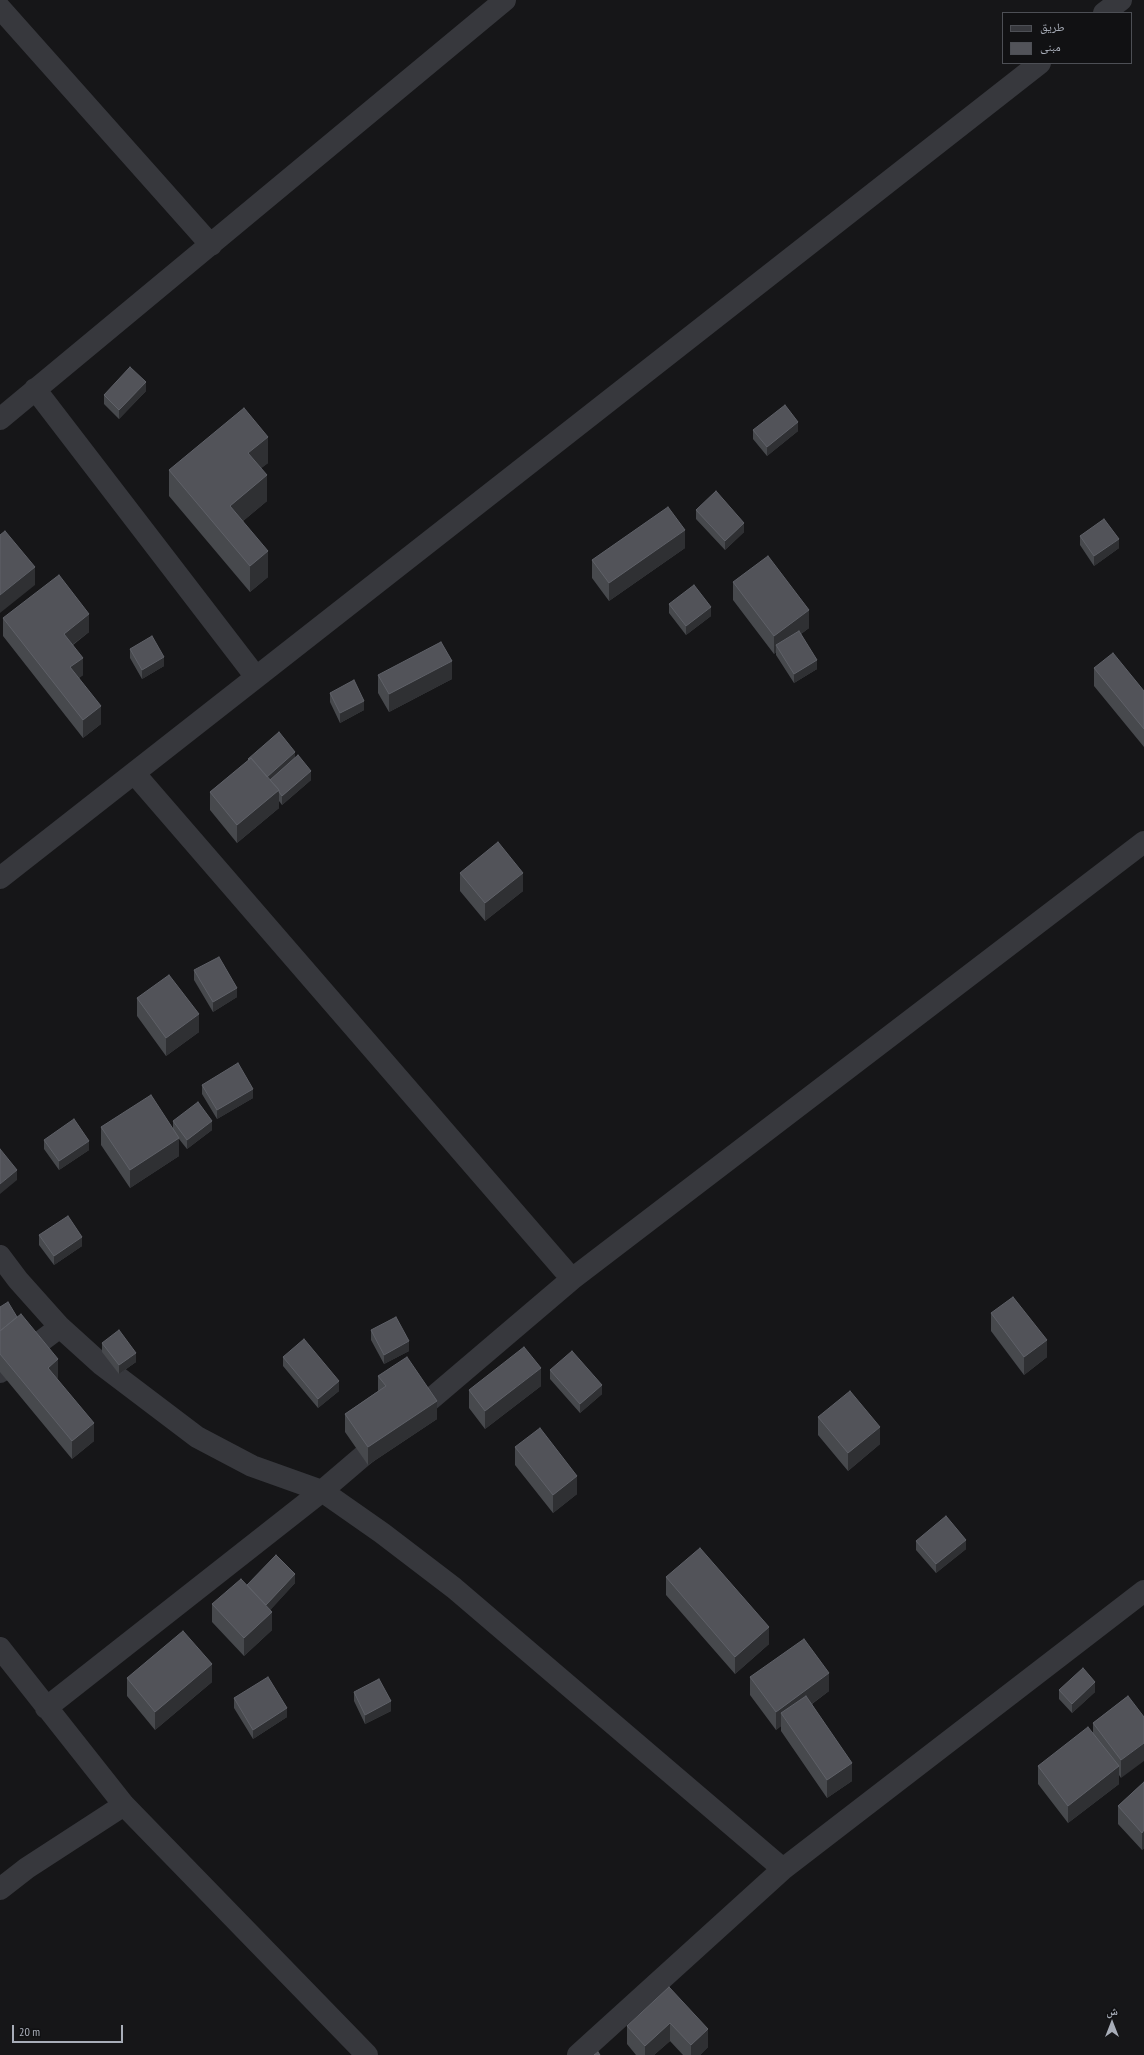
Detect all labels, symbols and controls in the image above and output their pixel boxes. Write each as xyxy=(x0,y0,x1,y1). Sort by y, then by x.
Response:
legend xyxy=(1002,12,1132,64)
text: طريق xyxy=(1040,19,1065,34)
text: مبنى xyxy=(1040,39,1061,54)
north arrow xyxy=(1092,2003,1132,2043)
text: ش xyxy=(1106,2004,1118,2018)
scale bar xyxy=(14,2017,125,2043)
text: 20 m xyxy=(19,2024,40,2039)

